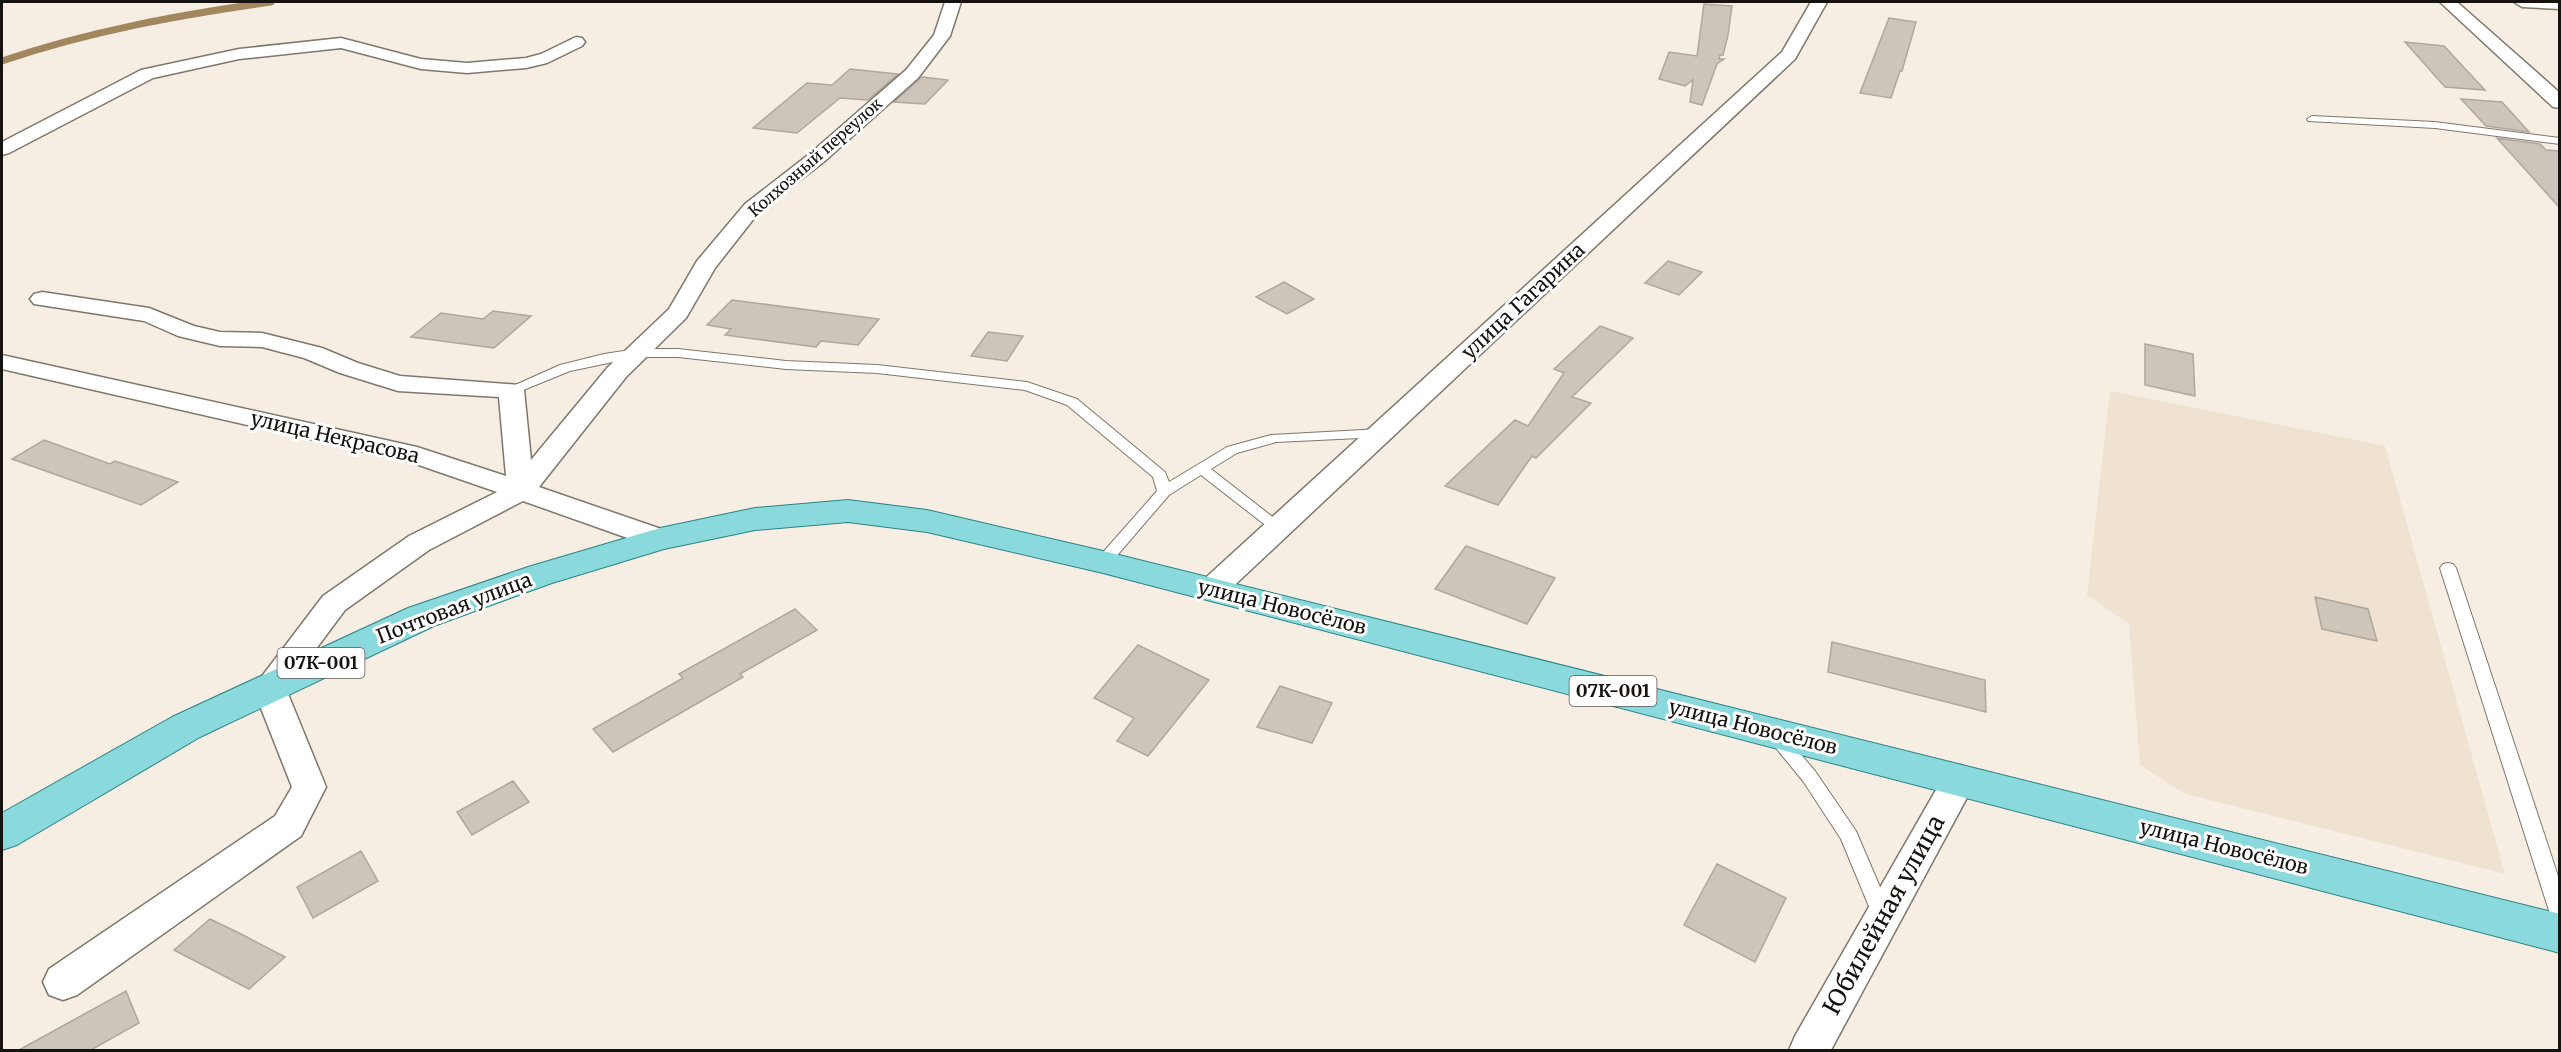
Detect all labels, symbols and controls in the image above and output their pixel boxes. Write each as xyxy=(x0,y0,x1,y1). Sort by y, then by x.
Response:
street label: Колхозный переулок xyxy=(744,93,886,221)
street label: улица Гагарина xyxy=(1456,237,1590,364)
street label: улица Некрасова xyxy=(248,405,422,468)
street label: Почтовая улица xyxy=(373,566,535,649)
street label: улица Новосёлов xyxy=(1195,573,1369,640)
road number: 07К-001 xyxy=(278,648,364,678)
road number: 07К-001 xyxy=(1570,676,1656,706)
street label: улица Новосёлов xyxy=(1666,693,1840,760)
street label: Юбилейная улица xyxy=(1816,809,1951,1020)
street label: улица Новосёлов xyxy=(2137,813,2311,880)

